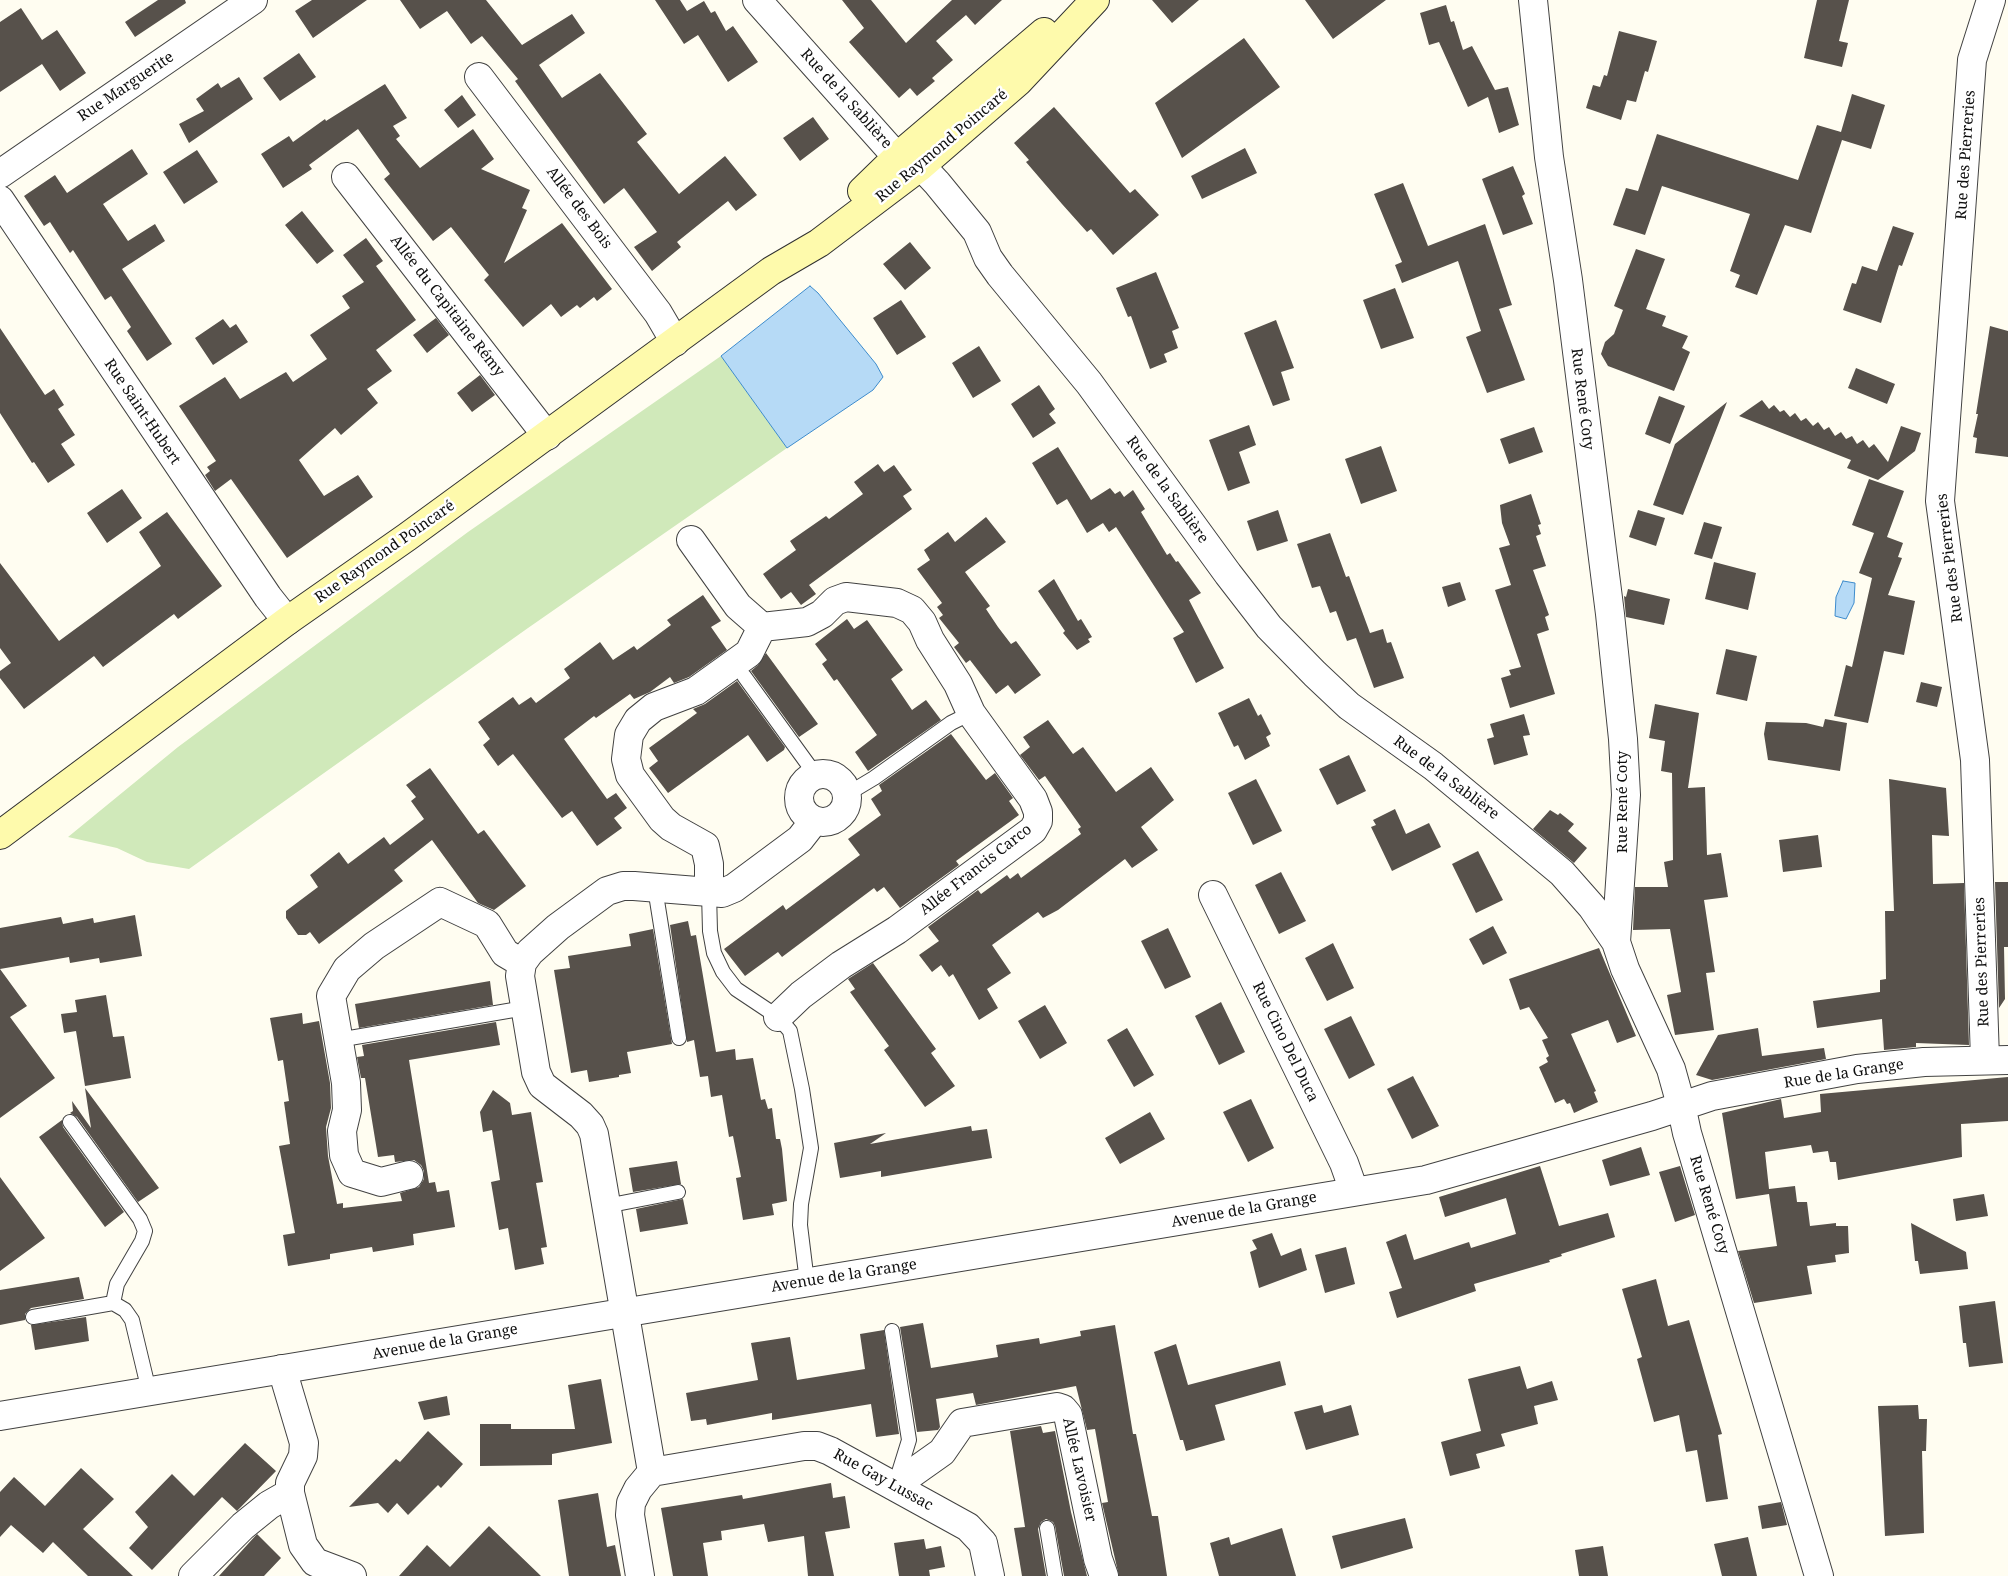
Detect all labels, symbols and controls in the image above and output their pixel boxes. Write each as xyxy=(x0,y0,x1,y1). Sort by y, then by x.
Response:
street label: Rue de la Sablière xyxy=(797,45,895,153)
street label: Rue Marguerite xyxy=(75,48,177,126)
street label: Rue Raymond Poincaré xyxy=(872,86,1012,206)
street label: Rue des Pierreries xyxy=(1952,90,1980,220)
street label: Allée des Bois xyxy=(542,164,616,252)
street label: Allée du Capitaine Rémy xyxy=(386,232,508,380)
street label: Rue René Coty xyxy=(1567,347,1597,451)
street label: Rue Saint-Hubert xyxy=(100,356,184,468)
street label: Rue de la Sablière xyxy=(1122,433,1212,547)
street label: Rue des Pierreries xyxy=(1933,492,1967,624)
street label: Rue Raymond Poincaré xyxy=(312,497,458,607)
street label: Rue de la Sablière xyxy=(1390,732,1502,824)
street label: Rue René Coty xyxy=(1614,751,1632,853)
street label: Allée Francis Carco xyxy=(916,821,1036,919)
street label: Rue des Pierreries xyxy=(1971,897,1993,1027)
street label: Rue Cino Del Duca xyxy=(1248,979,1322,1105)
street label: Rue de la Grange xyxy=(1783,1056,1905,1092)
street label: Rue René Coty xyxy=(1685,1153,1733,1257)
street label: Avenue de la Grange xyxy=(1170,1188,1318,1232)
street label: Avenue de la Grange xyxy=(770,1256,918,1296)
street label: Avenue de la Grange xyxy=(371,1320,519,1364)
street label: Allée Lavoisier xyxy=(1058,1416,1100,1524)
street label: Rue Gay Lussac xyxy=(830,1445,936,1515)

